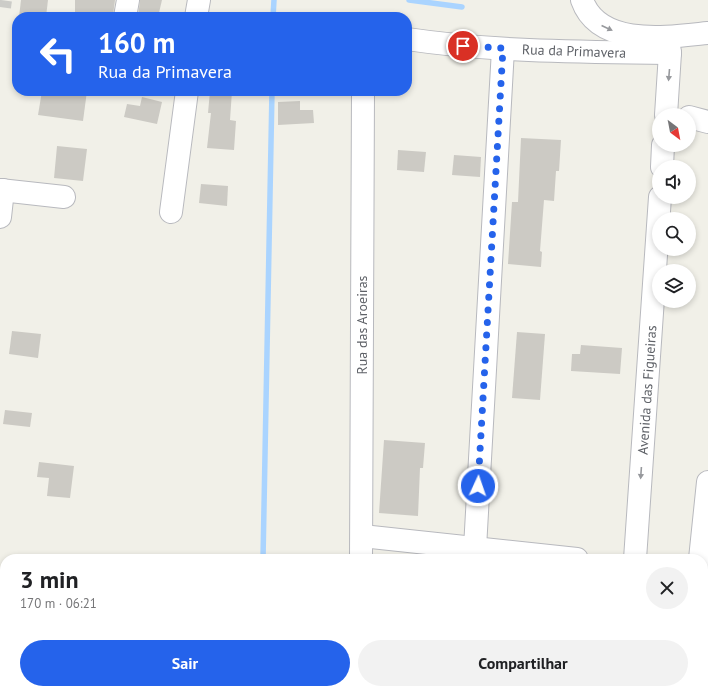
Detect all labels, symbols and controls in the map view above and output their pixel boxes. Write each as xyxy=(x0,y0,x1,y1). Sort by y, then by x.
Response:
text: 160 m xyxy=(98,24,175,61)
one-way arrow xyxy=(601,25,613,31)
icon: left xyxy=(32,28,84,80)
pin xyxy=(446,29,480,63)
icon: arrive xyxy=(452,35,474,57)
street label: Rua da Primavera xyxy=(522,40,626,62)
text: Rua da Primavera xyxy=(98,60,232,83)
one-way arrow xyxy=(665,69,672,81)
north arrow xyxy=(652,108,696,152)
map controls xyxy=(652,108,696,308)
button: sound xyxy=(652,160,696,204)
button: search xyxy=(652,212,696,256)
button: layers xyxy=(652,264,696,308)
street label: Rua das Aroeiras xyxy=(353,275,371,375)
street label: Avenida das Figueiras xyxy=(633,325,661,455)
position arrow xyxy=(457,465,499,507)
one-way arrow xyxy=(638,467,644,480)
text: 3 min xyxy=(20,564,79,595)
button: close xyxy=(646,567,688,609)
text: 170 m · 06:21 xyxy=(20,595,97,612)
button: Sair xyxy=(20,640,350,686)
button: Compartilhar xyxy=(358,640,688,686)

